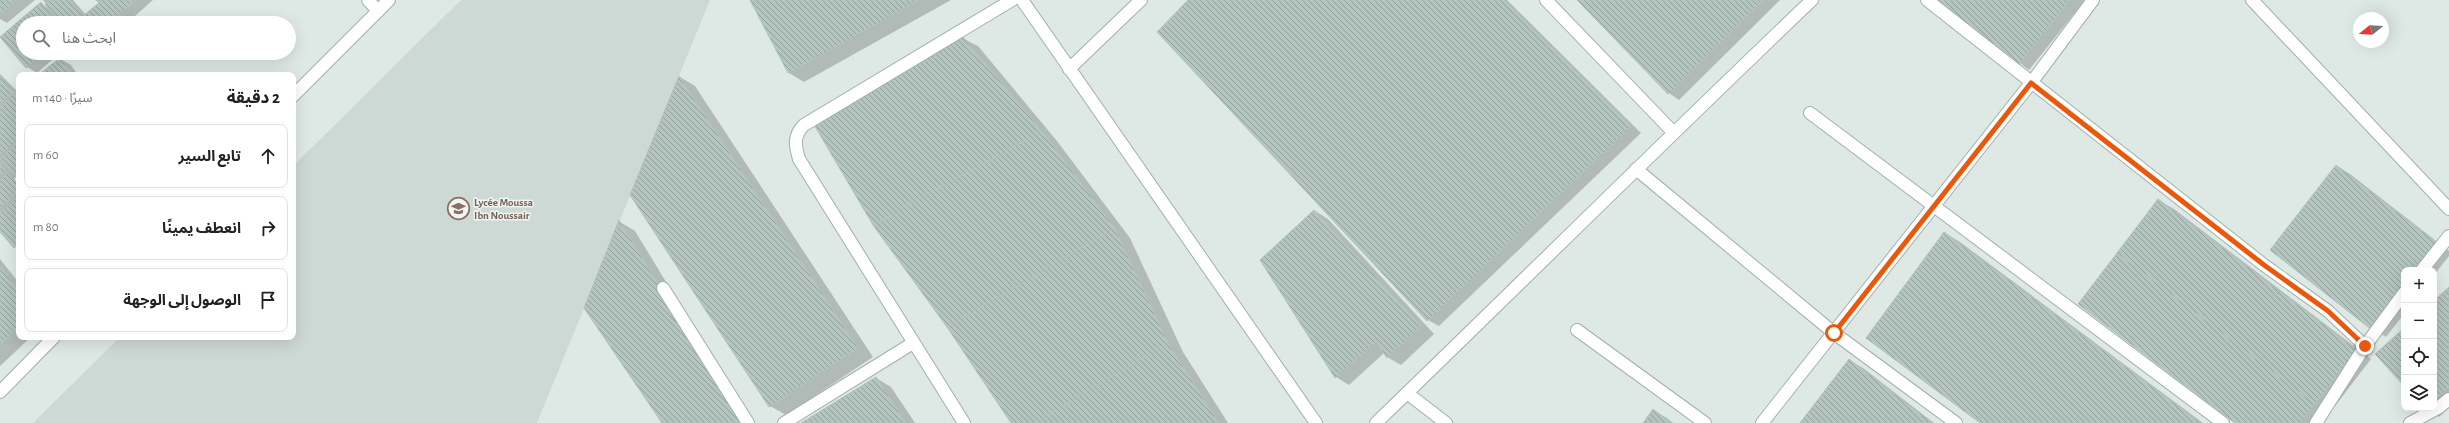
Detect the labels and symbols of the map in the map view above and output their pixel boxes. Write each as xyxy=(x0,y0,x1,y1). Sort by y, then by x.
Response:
north arrow xyxy=(2353,12,2389,48)
school or university icon: Lycée Moussa Ibn Noussair xyxy=(446,195,472,221)
place label: Lycée Moussa Ibn Noussair xyxy=(474,197,534,221)
route start xyxy=(1825,324,1843,342)
route end xyxy=(2356,337,2374,355)

